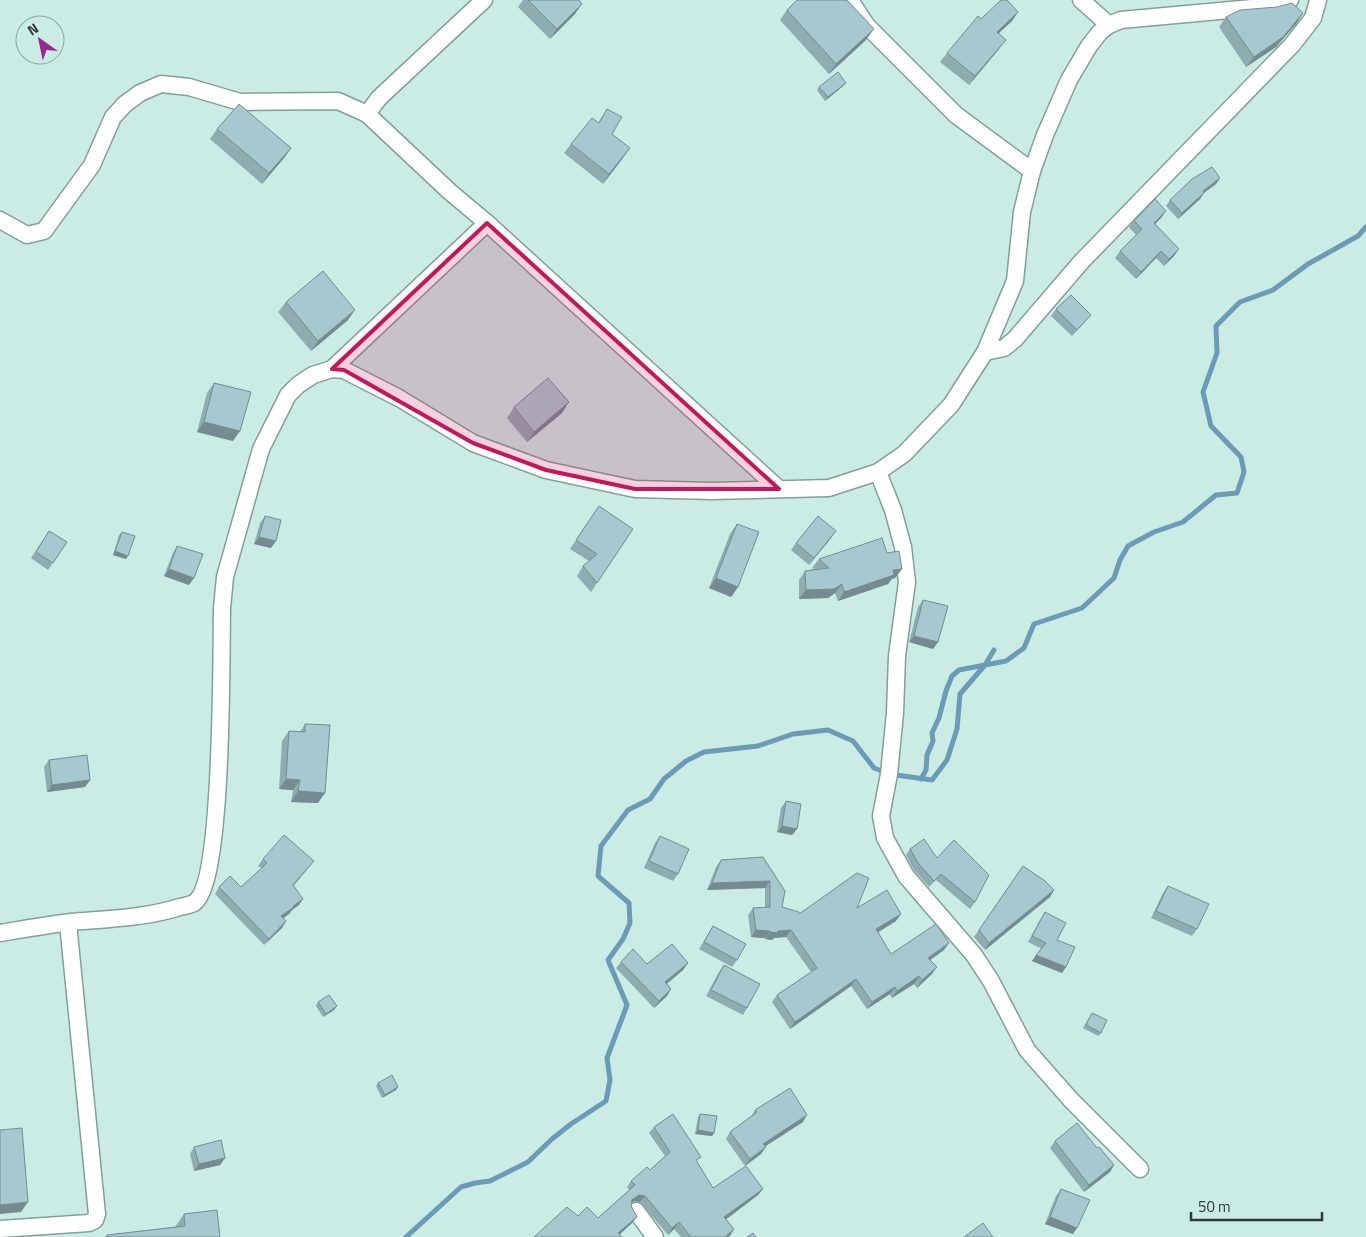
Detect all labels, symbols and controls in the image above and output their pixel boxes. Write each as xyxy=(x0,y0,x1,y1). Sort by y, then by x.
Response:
north arrow xyxy=(15,15,65,65)
text: N xyxy=(23,17,42,40)
scale bar xyxy=(1191,1190,1322,1222)
text: 50 m xyxy=(1198,1195,1231,1218)

